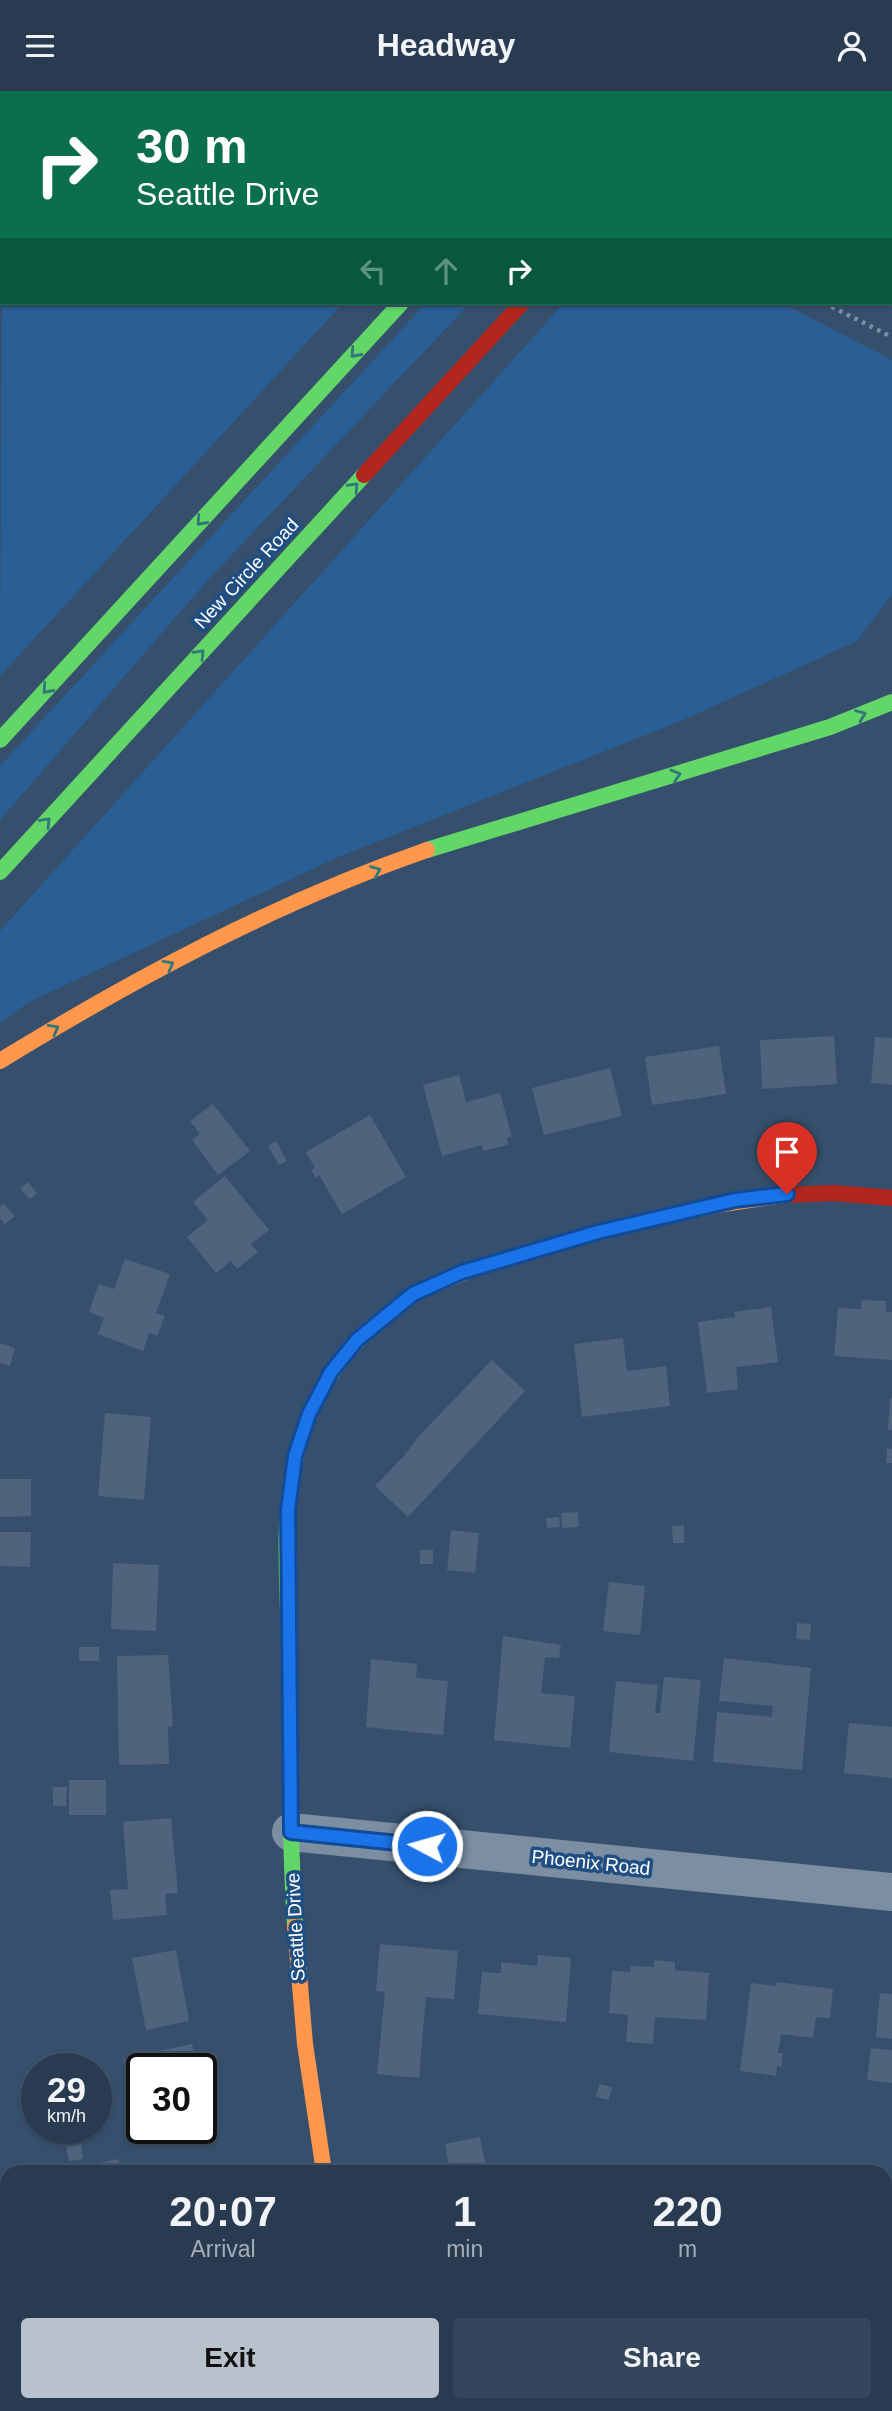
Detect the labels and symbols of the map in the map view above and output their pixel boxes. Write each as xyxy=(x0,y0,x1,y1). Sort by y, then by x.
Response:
one-way arrow xyxy=(350,345,363,358)
one-way arrow xyxy=(345,482,358,495)
one-way arrow xyxy=(197,513,209,526)
street label: New Circle Road xyxy=(190,514,303,633)
one-way arrow xyxy=(192,649,204,662)
one-way arrow xyxy=(43,681,56,694)
one-way arrow xyxy=(855,709,867,723)
one-way arrow xyxy=(670,769,682,784)
one-way arrow xyxy=(38,817,50,830)
one-way arrow xyxy=(369,865,381,879)
one-way arrow xyxy=(162,960,174,973)
one-way arrow xyxy=(47,1024,59,1037)
pin xyxy=(757,1122,817,1194)
position arrow xyxy=(390,1809,464,1883)
street label: Phoenix Road xyxy=(530,1846,651,1879)
street label: Seattle Drive xyxy=(282,1872,309,1982)
speed limit sign: 30 xyxy=(126,2053,217,2144)

